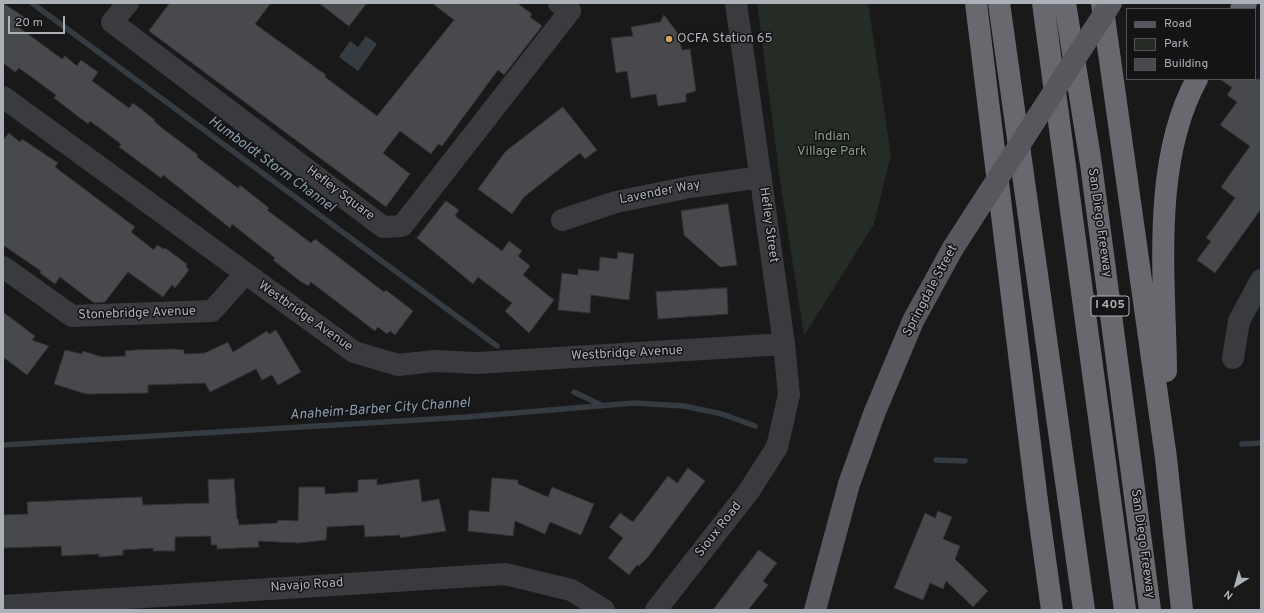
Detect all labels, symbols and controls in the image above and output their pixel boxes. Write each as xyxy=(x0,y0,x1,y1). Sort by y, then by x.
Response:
scale bar xyxy=(10,8,67,34)
legend xyxy=(1126,8,1256,80)
text: 20 m xyxy=(15,15,43,31)
text: Road xyxy=(1164,16,1192,32)
place label: OCFA Station 65 xyxy=(677,31,773,47)
marker: OCFA Station 65 xyxy=(664,34,674,44)
text: Park xyxy=(1164,36,1189,52)
text: Building xyxy=(1164,56,1208,72)
water label: Humboldt Storm Channel xyxy=(204,113,338,217)
park label: Indian Village Park xyxy=(797,129,867,160)
street label: Hefley Square xyxy=(303,163,377,225)
street label: San Diego Freeway xyxy=(1084,167,1114,279)
street label: Lavender Way xyxy=(618,178,702,208)
street label: Hefley Street xyxy=(755,186,781,264)
street label: Springdale Street xyxy=(900,243,962,339)
street label: Westbridge Avenue xyxy=(255,279,355,355)
road number: I 405 xyxy=(1091,296,1129,316)
street label: Stonebridge Avenue xyxy=(78,304,196,324)
street label: Westbridge Avenue xyxy=(571,343,683,365)
water label: Anaheim-Barber City Channel xyxy=(289,395,471,425)
street label: San Diego Freeway xyxy=(1127,488,1157,600)
street label: Sioux Road xyxy=(693,499,745,561)
north arrow xyxy=(1216,565,1256,605)
street label: Navajo Road xyxy=(270,576,344,596)
text: N xyxy=(1221,587,1236,603)

